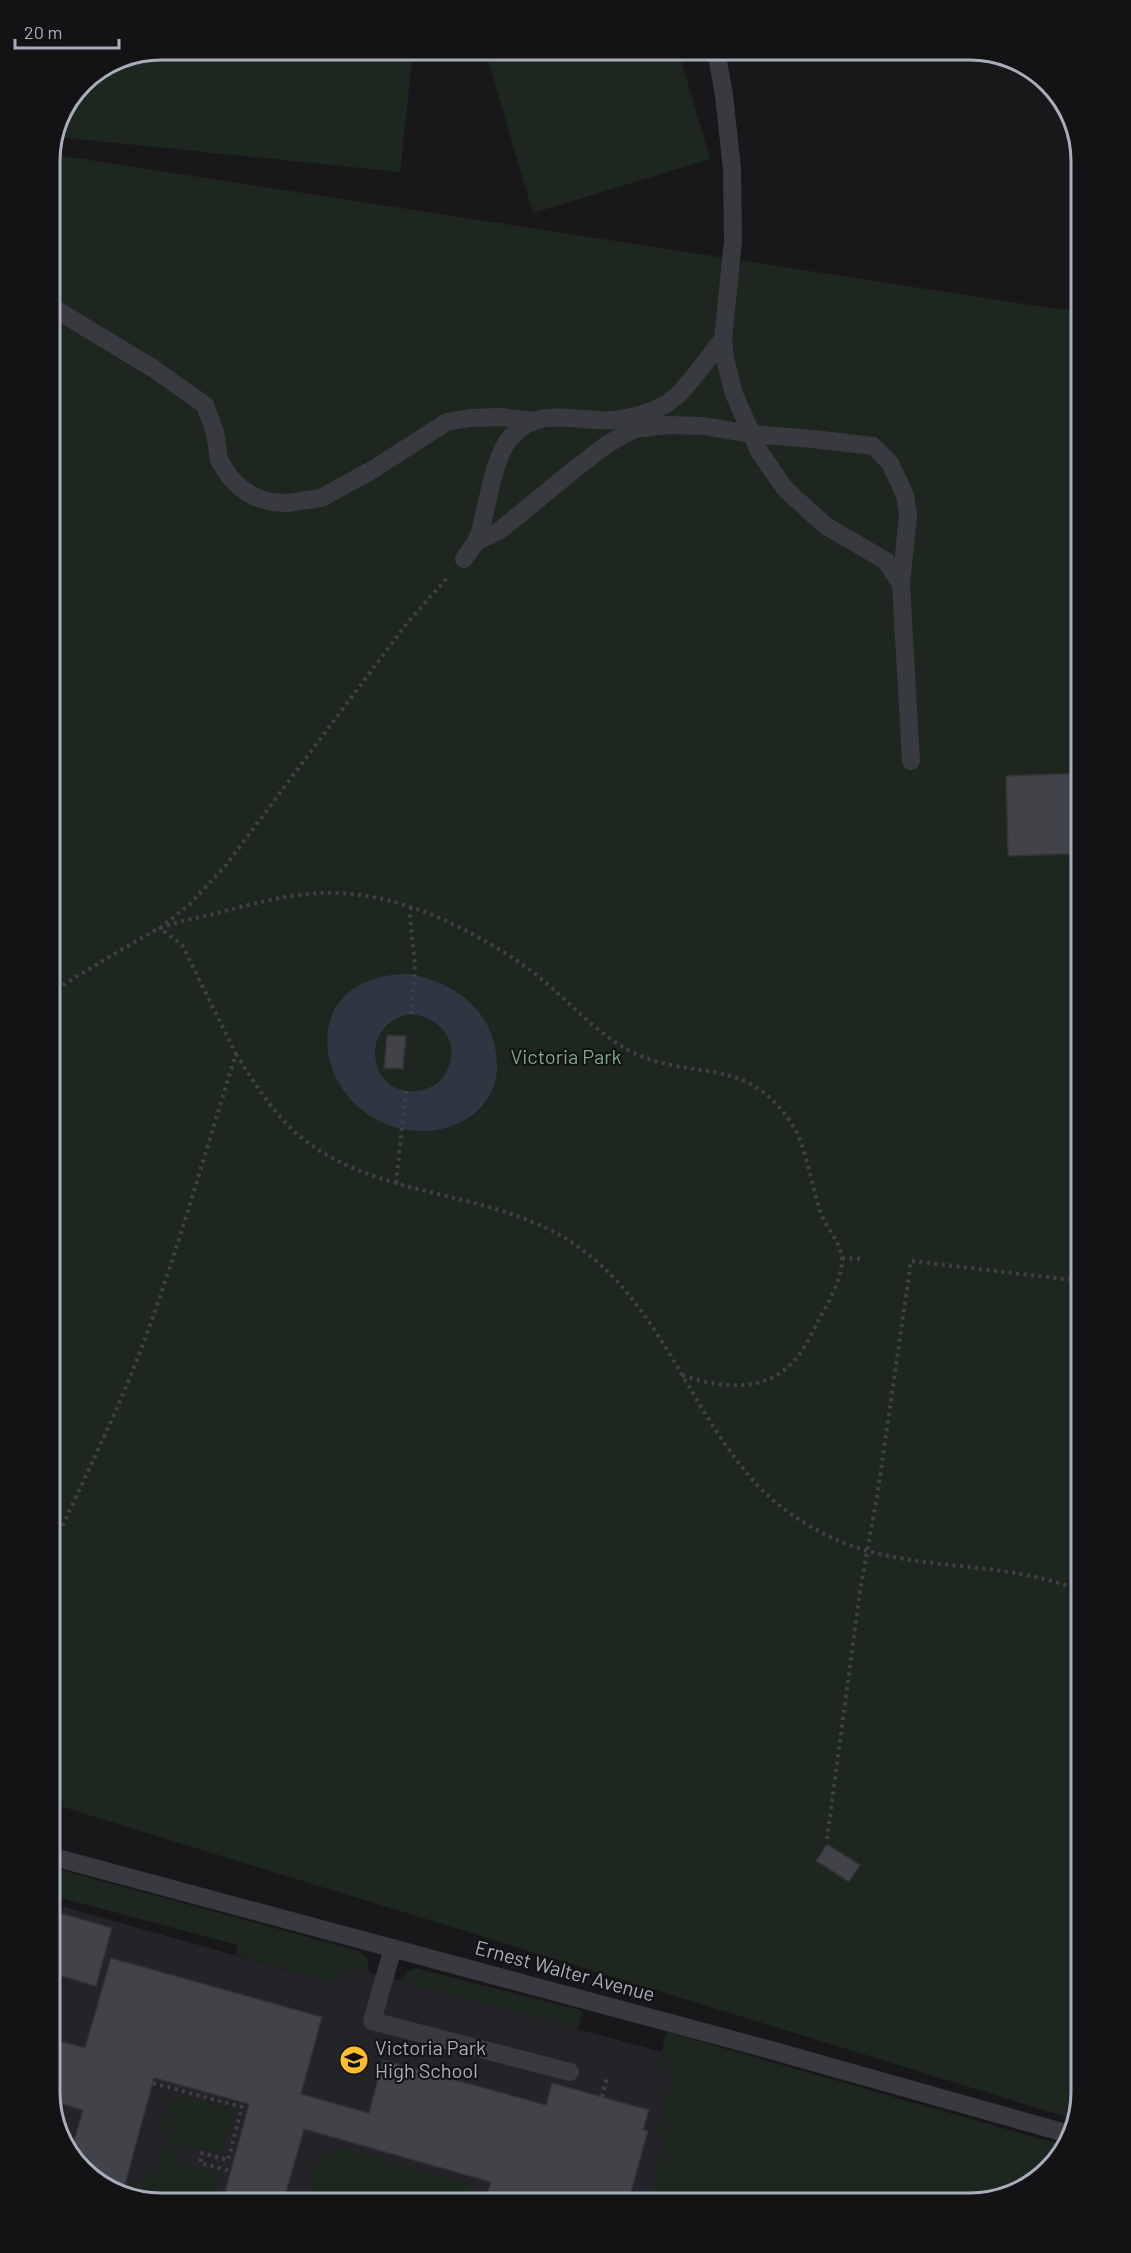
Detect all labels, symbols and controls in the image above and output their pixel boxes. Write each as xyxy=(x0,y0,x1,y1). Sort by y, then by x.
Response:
scale bar xyxy=(15,12,118,50)
text: 20 m xyxy=(24,21,62,43)
park label: Victoria Park xyxy=(510,1044,622,1068)
street label: Ernest Walter Avenue xyxy=(473,1934,658,2006)
place label: Victoria Park High School xyxy=(375,2035,486,2082)
school or university icon: Victoria Park High School xyxy=(338,2044,370,2076)

